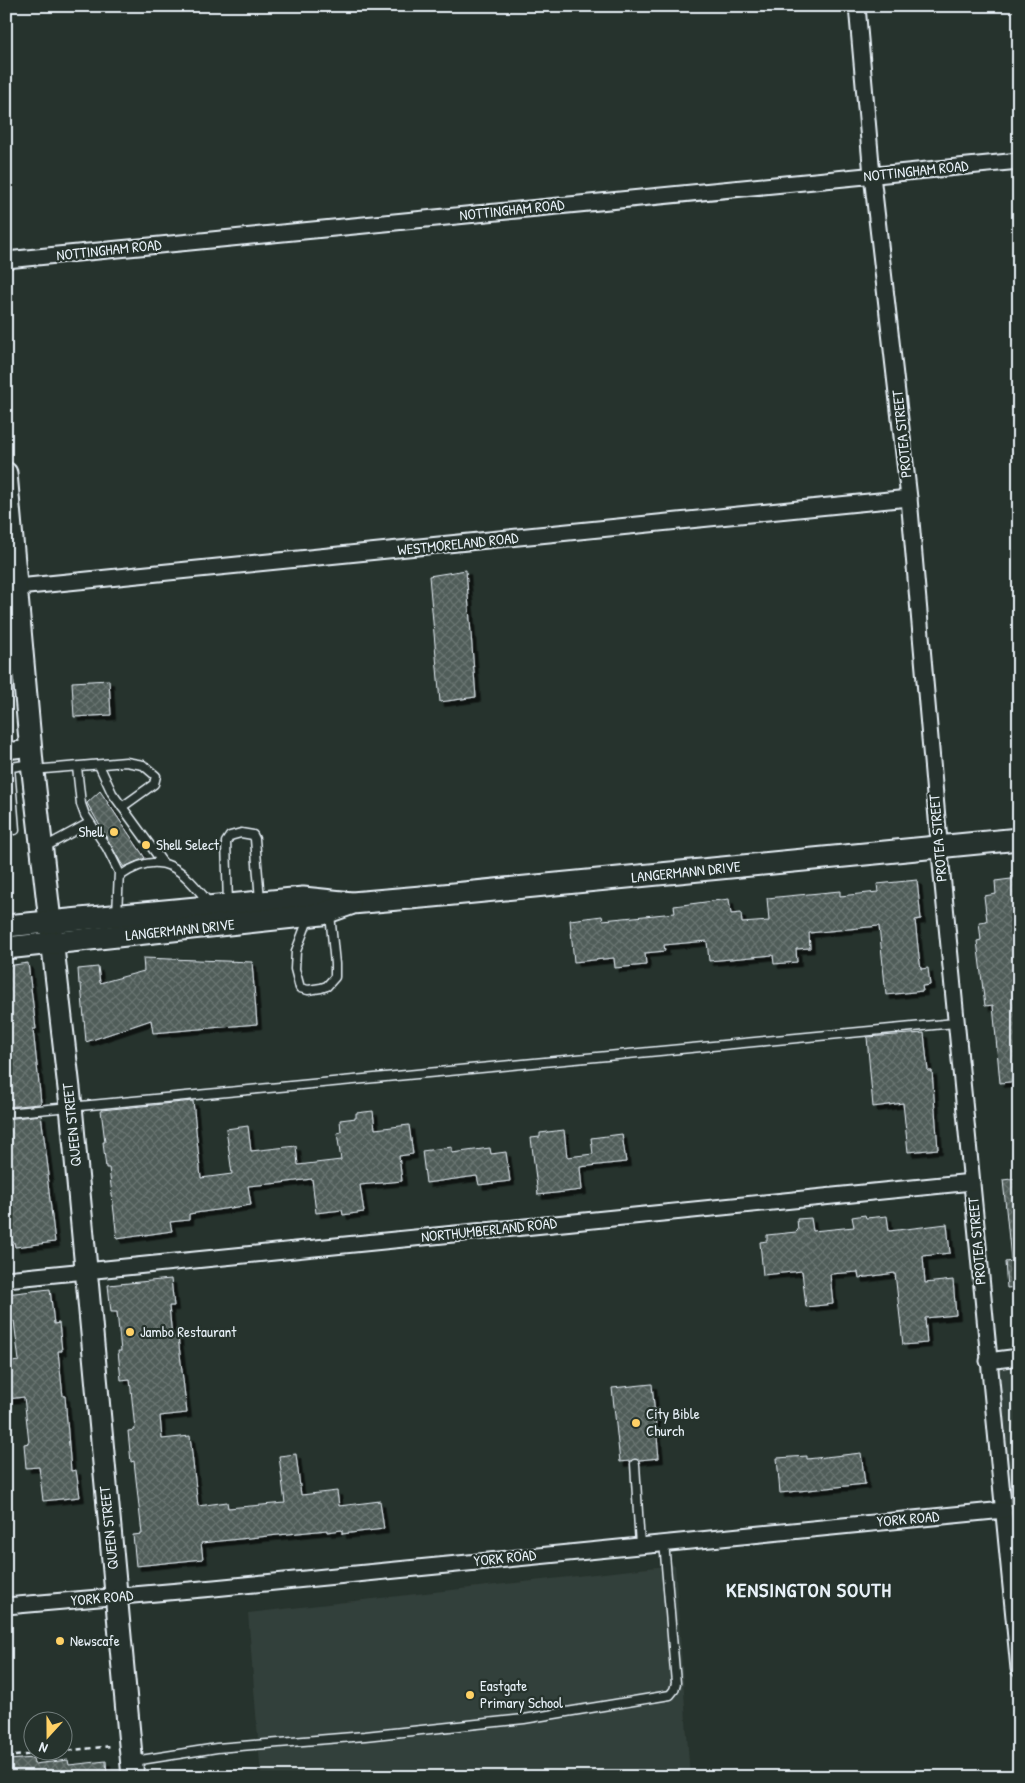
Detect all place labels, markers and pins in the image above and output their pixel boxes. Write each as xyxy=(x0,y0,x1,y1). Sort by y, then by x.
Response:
place label: Shell xyxy=(78,821,105,842)
marker: Shell xyxy=(108,826,120,838)
place label: Shell Select xyxy=(156,834,220,855)
marker: Shell Select xyxy=(140,839,152,851)
place label: Jambo Restaurant xyxy=(140,1321,237,1342)
marker: Jambo Restaurant xyxy=(124,1326,136,1338)
place label: City Bible Church xyxy=(646,1403,700,1441)
marker: City Bible Church xyxy=(630,1417,642,1429)
place label: Newscafe xyxy=(70,1630,120,1651)
marker: Newscafe xyxy=(54,1635,66,1647)
place label: Eastgate Primary School xyxy=(480,1675,563,1713)
marker: Eastgate Primary School xyxy=(464,1689,476,1701)

